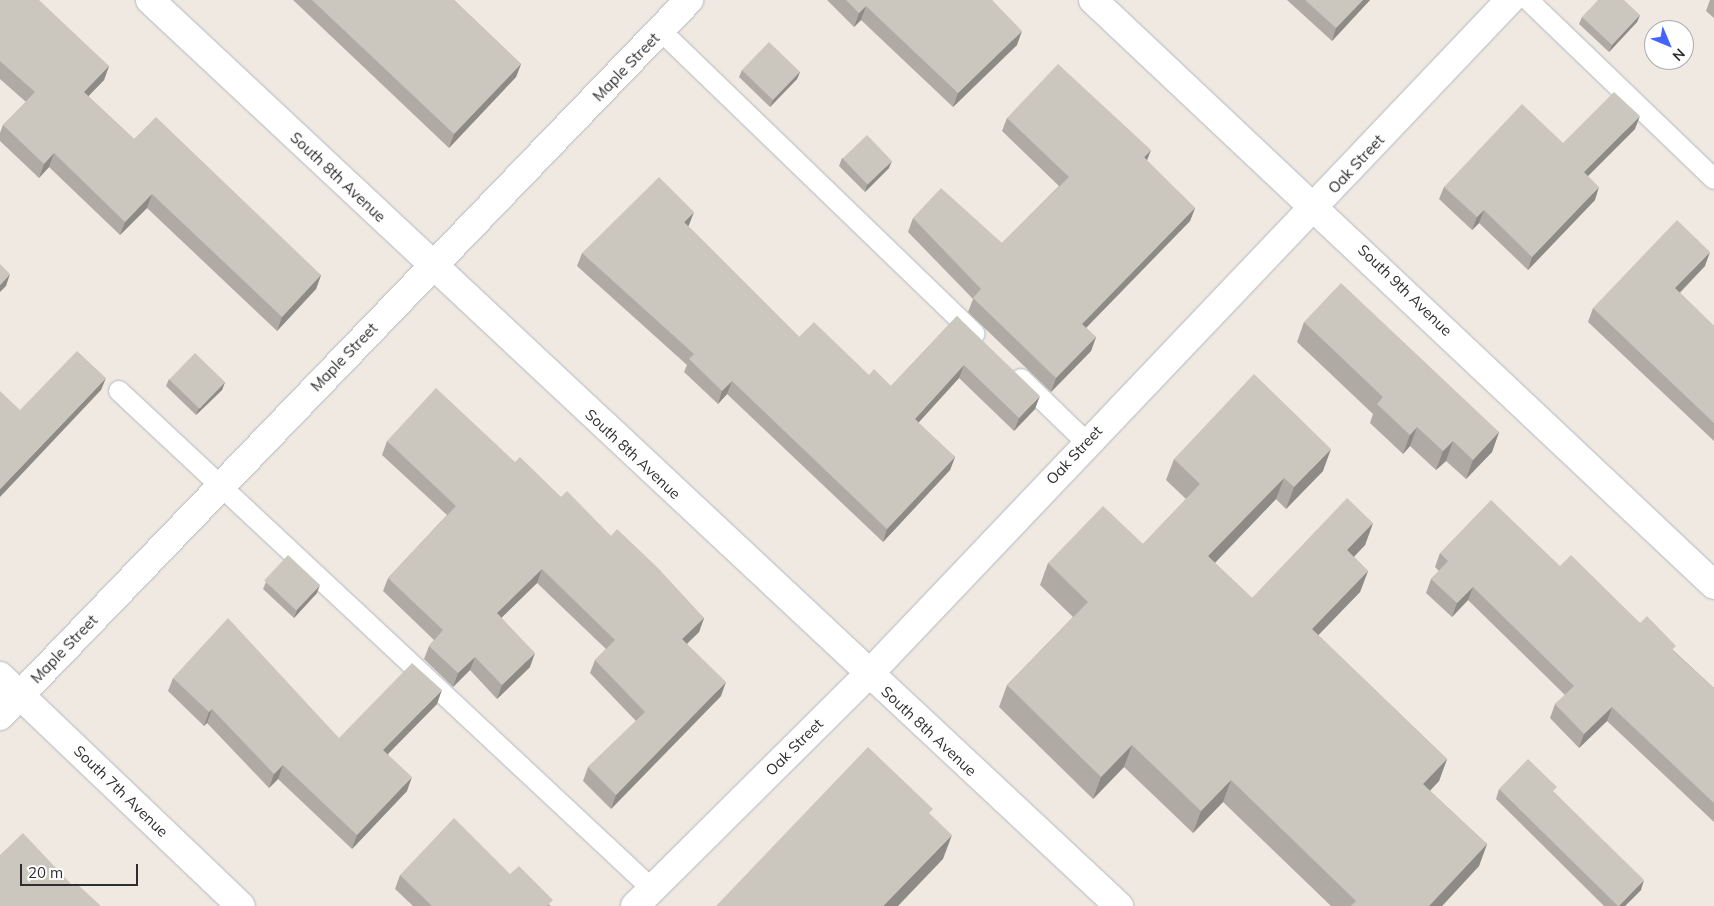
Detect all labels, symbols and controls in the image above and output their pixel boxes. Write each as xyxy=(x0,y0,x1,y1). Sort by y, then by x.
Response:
north arrow xyxy=(1644,20,1694,70)
street label: Maple Street xyxy=(589,29,663,105)
text: N xyxy=(1669,45,1689,65)
street label: South 8th Avenue xyxy=(287,128,389,226)
street label: Oak Street xyxy=(1324,131,1388,197)
street label: South 9th Avenue xyxy=(1354,241,1456,339)
street label: Maple Street xyxy=(307,319,381,395)
street label: South 8th Avenue xyxy=(582,405,684,503)
street label: Oak Street xyxy=(1042,422,1106,488)
street label: Maple Street xyxy=(27,611,101,687)
street label: South 8th Avenue xyxy=(878,682,980,780)
street label: Oak Street xyxy=(762,715,826,779)
street label: South 7th Avenue xyxy=(70,742,172,840)
scale bar xyxy=(22,854,140,886)
text: 20 m xyxy=(28,863,63,882)

